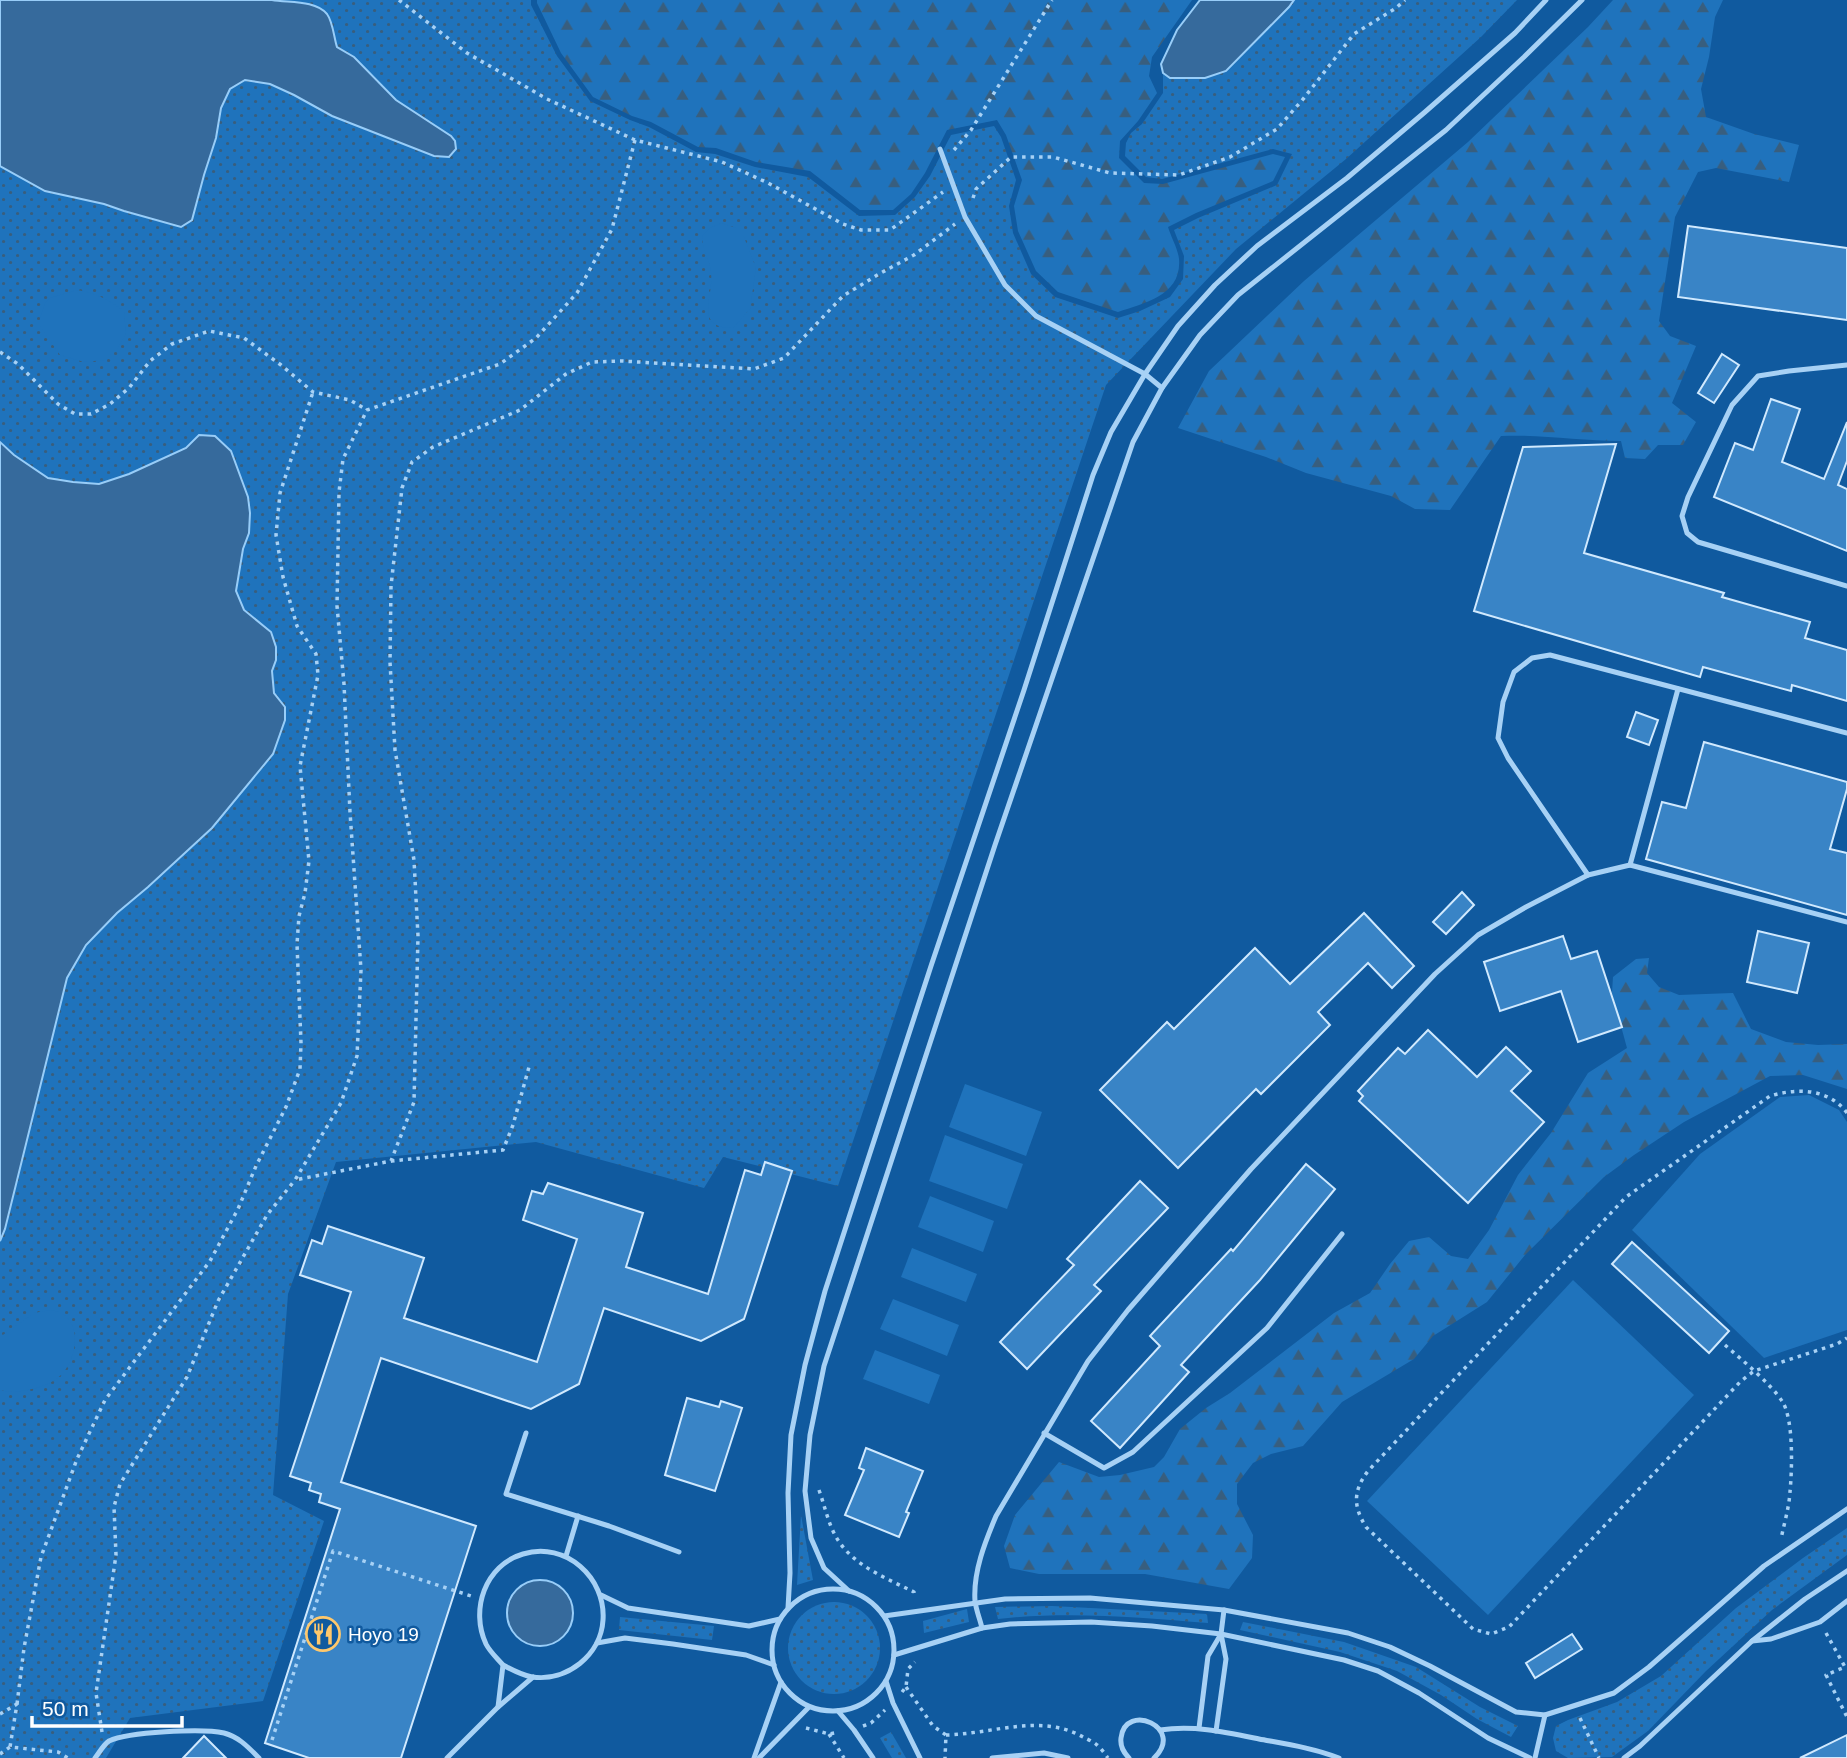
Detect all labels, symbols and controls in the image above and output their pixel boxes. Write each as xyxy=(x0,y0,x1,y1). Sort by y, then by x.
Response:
restaurant icon: Hoyo 19 xyxy=(304,1615,342,1653)
place label: Hoyo 19 xyxy=(348,1624,419,1645)
scale bar xyxy=(32,1684,182,1728)
text: 50 m xyxy=(42,1697,89,1720)

